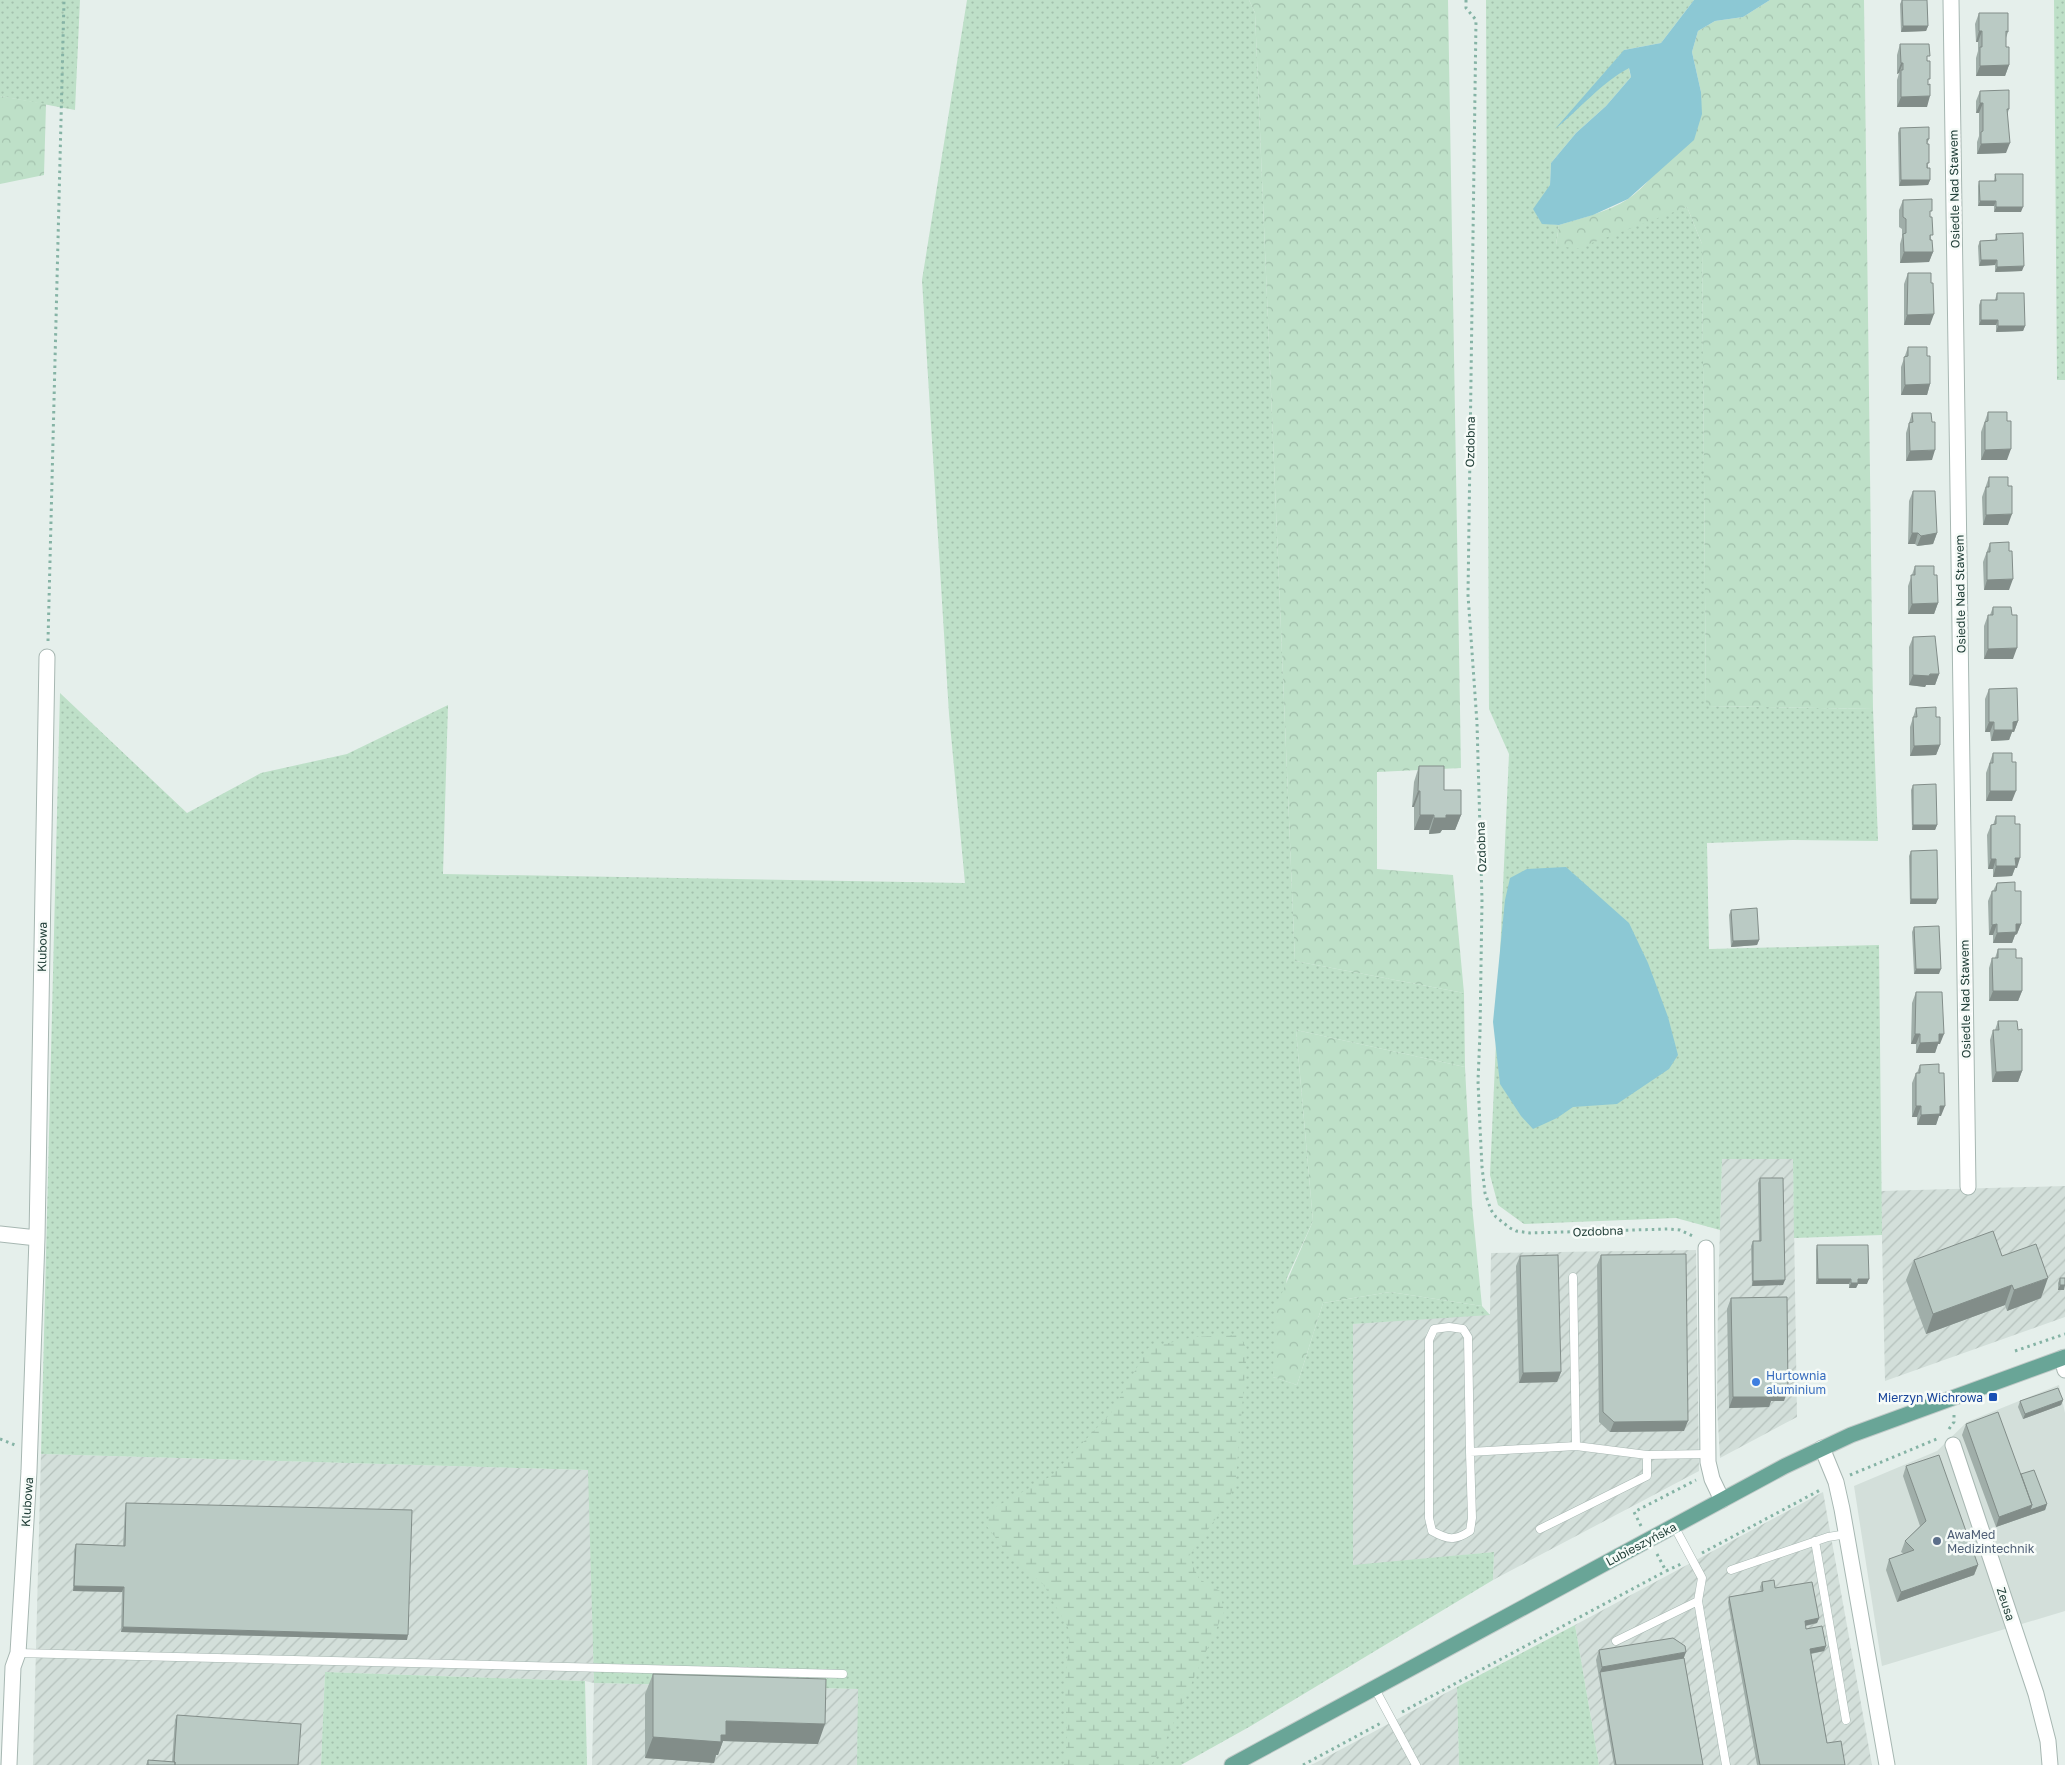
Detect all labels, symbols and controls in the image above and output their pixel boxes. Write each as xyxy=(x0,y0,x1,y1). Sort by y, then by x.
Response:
street label: Osiedle Nad Stawem xyxy=(1945,129,1963,249)
street label: Ozdobna xyxy=(1462,416,1478,468)
street label: Osiedle Nad Stawem xyxy=(1951,534,1969,654)
street label: Ozdobna xyxy=(1473,821,1489,873)
street label: Klubowa xyxy=(34,922,50,972)
street label: Osiedle Nad Stawem xyxy=(1956,939,1974,1059)
street label: Ozdobna xyxy=(1572,1223,1624,1239)
place label: Hurtownia aluminium xyxy=(1766,1368,1826,1397)
marker: Hurtownia aluminium xyxy=(1750,1376,1762,1388)
place label: Mierzyn Wichrowa xyxy=(1878,1390,1983,1405)
marker: Mierzyn Wichrowa xyxy=(1987,1391,1999,1403)
street label: Klubowa xyxy=(18,1477,36,1527)
street label: Lubieszyńska xyxy=(1603,1519,1679,1569)
place label: AwaMed Medizintechnik xyxy=(1947,1527,2035,1556)
marker: AwaMed Medizintechnik xyxy=(1931,1535,1943,1547)
street label: Zeusa xyxy=(1994,1585,2018,1623)

